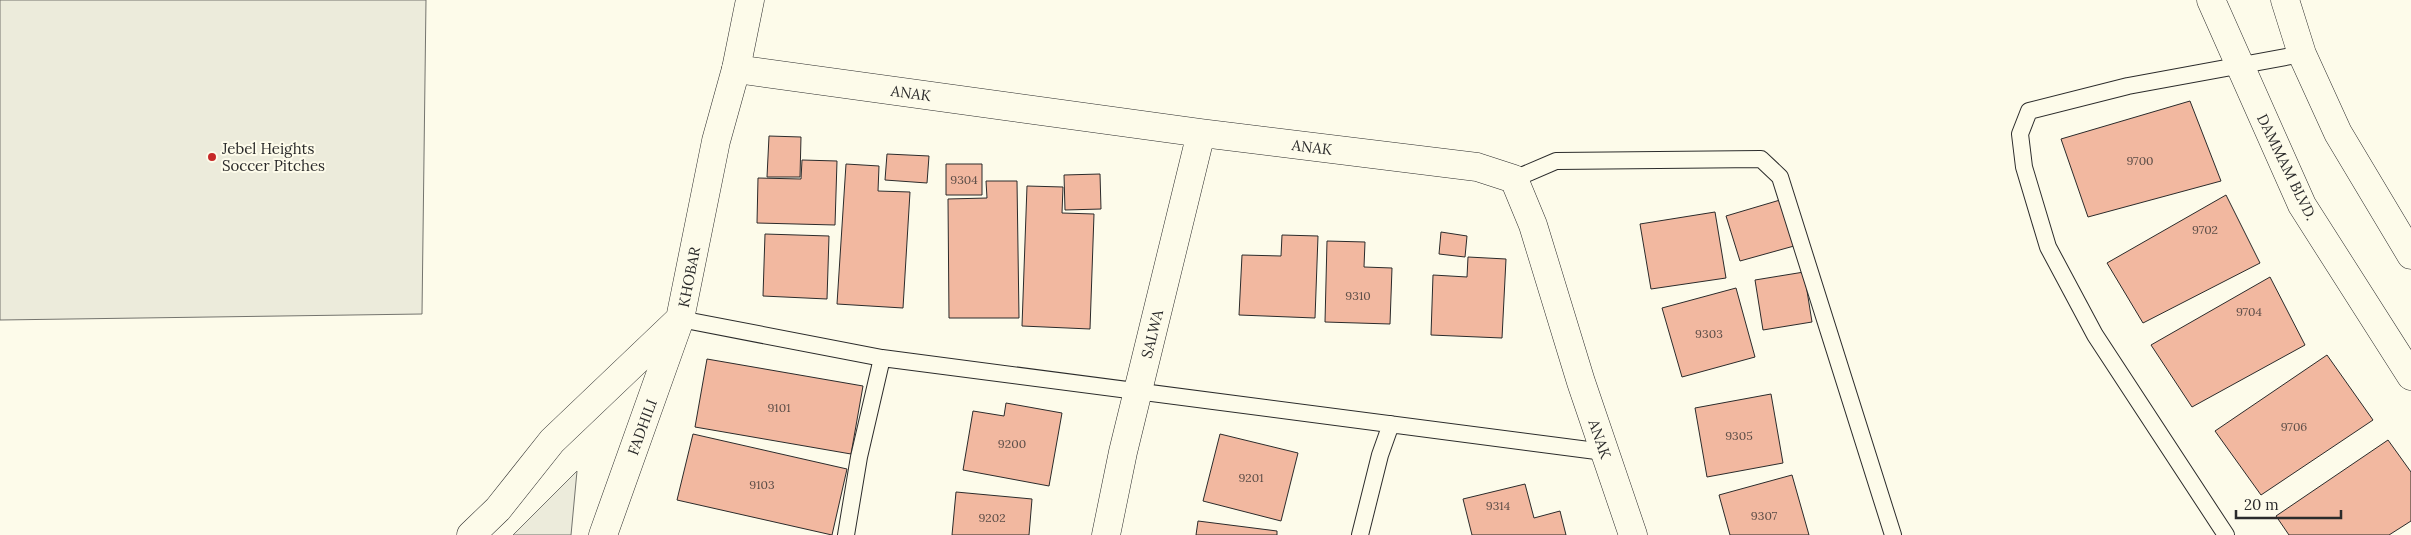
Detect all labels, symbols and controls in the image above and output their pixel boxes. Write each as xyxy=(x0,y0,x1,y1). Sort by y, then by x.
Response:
street label: ANAK xyxy=(889,81,933,105)
street label: DAMMAM BLVD. xyxy=(2253,111,2321,223)
street label: ANAK xyxy=(1290,135,1334,159)
place label: Jebel Heights Soccer Pitches xyxy=(221,139,325,175)
marker: Jebel Heights Soccer Pitches xyxy=(206,151,218,163)
house number: 9700 xyxy=(2126,153,2154,168)
house number: 9304 xyxy=(950,172,978,187)
house number: 9702 xyxy=(2192,222,2218,237)
street label: KHOBAR xyxy=(674,245,704,309)
house number: 9310 xyxy=(1345,288,1371,303)
house number: 9704 xyxy=(2236,304,2263,319)
street label: SALWA xyxy=(1137,307,1167,360)
house number: 9303 xyxy=(1695,326,1723,341)
street label: FADHILI xyxy=(623,396,661,458)
house number: 9101 xyxy=(767,400,791,415)
street label: ANAK xyxy=(1584,416,1616,462)
house number: 9706 xyxy=(2281,419,2307,434)
house number: 9305 xyxy=(1725,428,1753,443)
house number: 9200 xyxy=(998,436,1026,451)
house number: 9201 xyxy=(1238,470,1264,485)
house number: 9103 xyxy=(749,477,775,492)
scale bar xyxy=(2236,488,2341,520)
text: 20 m xyxy=(2244,495,2279,514)
house number: 9314 xyxy=(1486,498,1511,513)
house number: 9307 xyxy=(1751,508,1778,523)
house number: 9202 xyxy=(978,510,1006,525)

